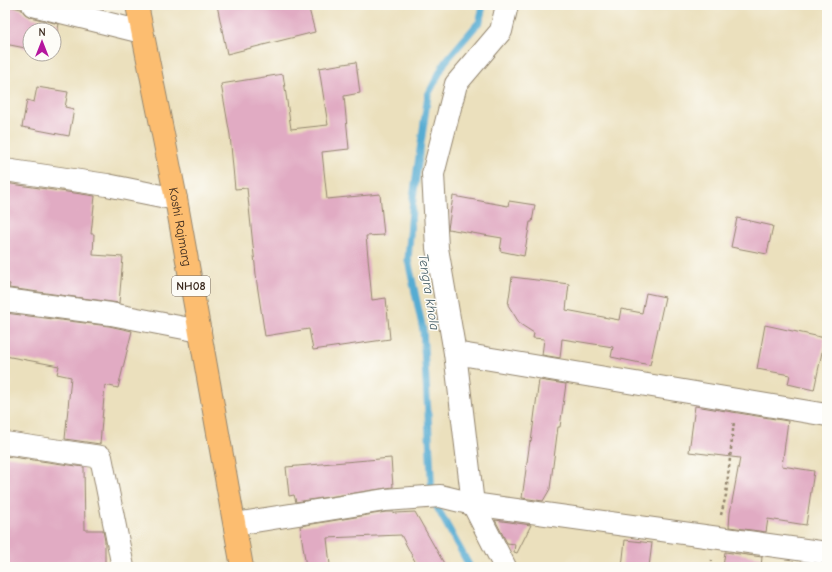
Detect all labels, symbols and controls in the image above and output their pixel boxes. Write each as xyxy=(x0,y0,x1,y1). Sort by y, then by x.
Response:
north arrow xyxy=(22,22,62,62)
text: N xyxy=(38,26,46,39)
street label: Koshi Rajmarg xyxy=(166,186,195,268)
water label: Tengra khola xyxy=(415,253,443,331)
road number: NH08 xyxy=(172,276,210,296)

